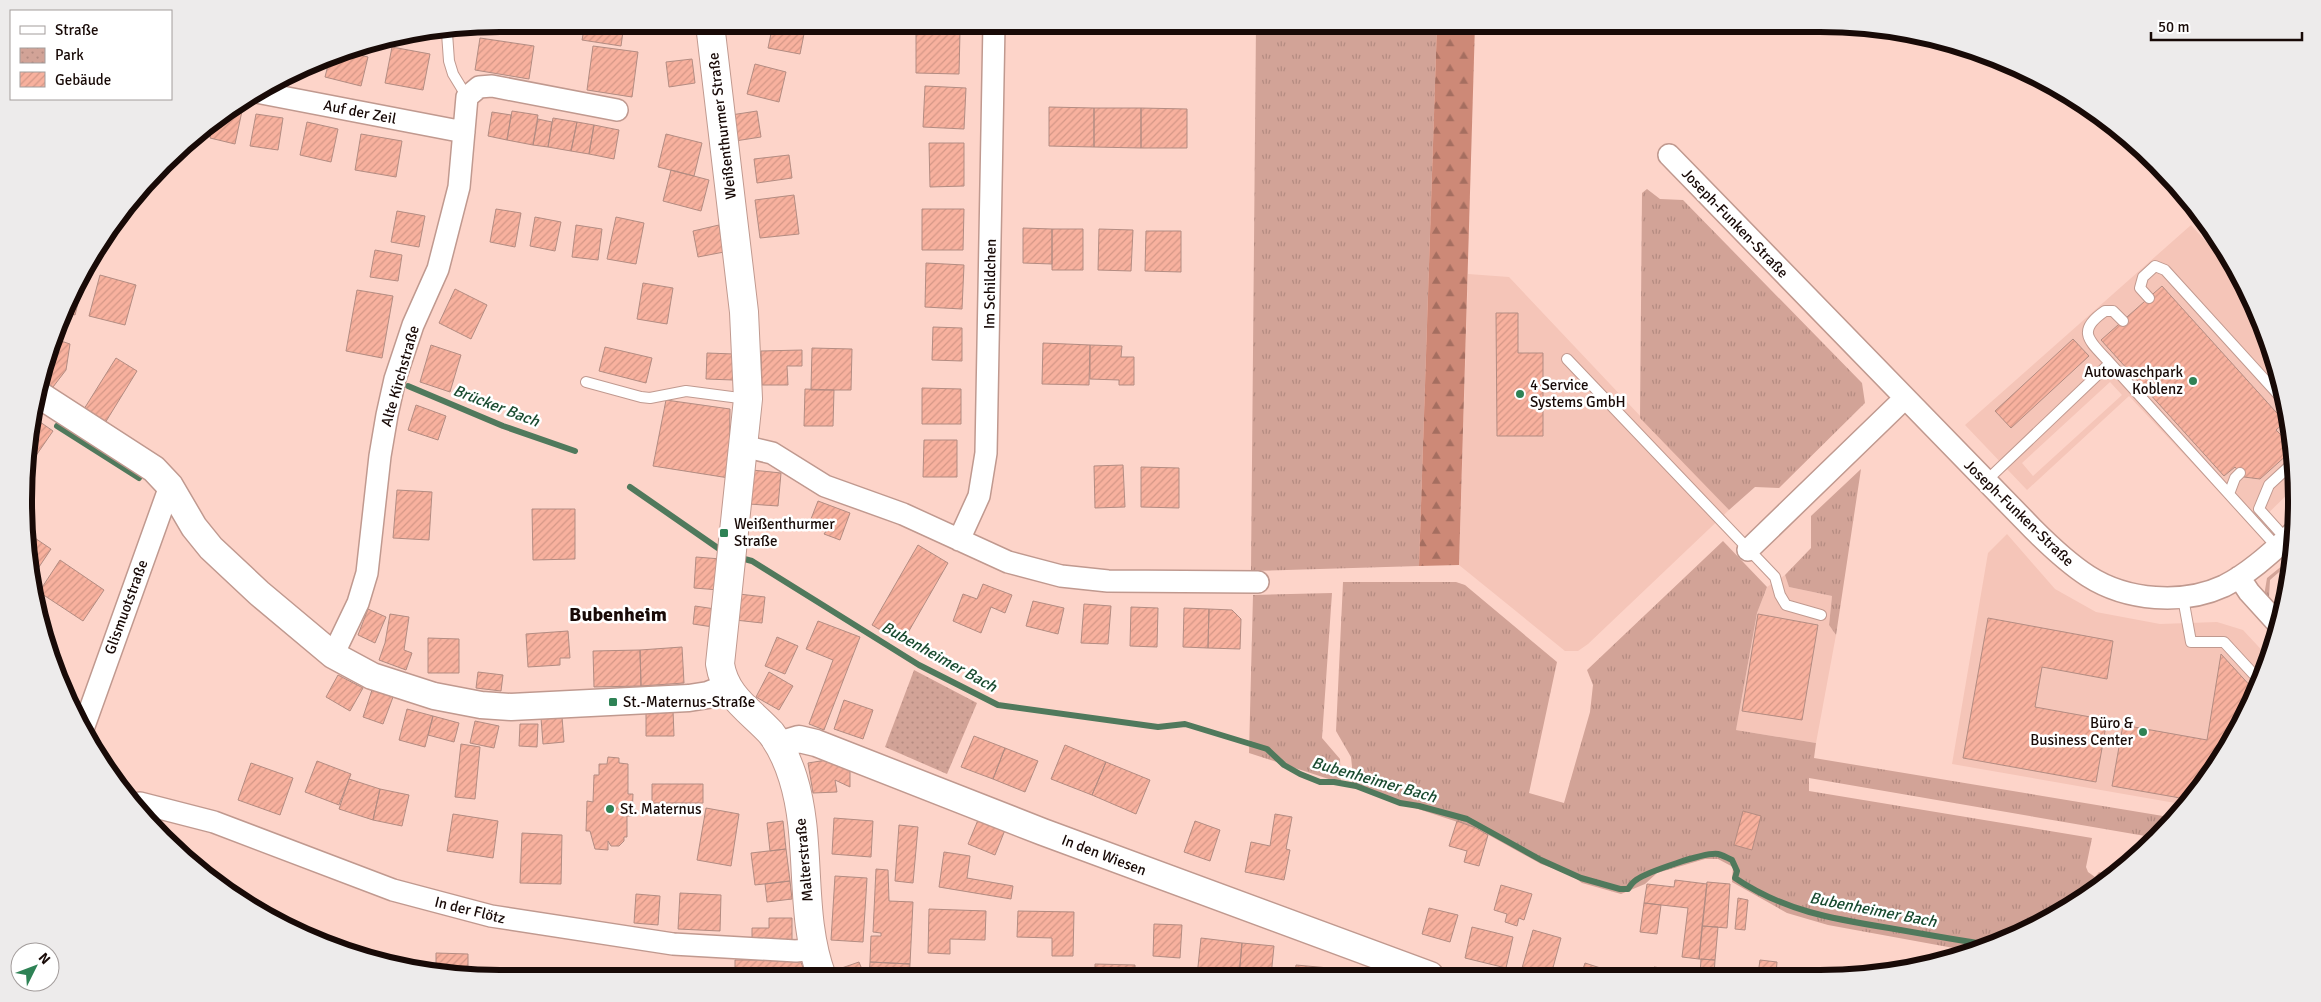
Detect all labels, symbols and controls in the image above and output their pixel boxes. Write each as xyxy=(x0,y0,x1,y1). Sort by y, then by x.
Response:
legend xyxy=(10,10,172,100)
scale bar xyxy=(2151,10,2302,42)
text: 50 m xyxy=(2158,18,2189,36)
text: Straße xyxy=(55,21,99,39)
text: Park xyxy=(55,46,84,64)
street label: Weißenthurmer Straße xyxy=(704,52,740,200)
text: Gebäude xyxy=(55,71,111,89)
street label: Auf der Zeil xyxy=(322,96,398,128)
street label: Joseph-Funken-Straße xyxy=(1678,164,1792,282)
street label: Im Schildchen xyxy=(980,239,1000,329)
street label: Alte Kirchstraße xyxy=(377,323,423,429)
place label: Autowaschpark Koblenz xyxy=(2084,363,2183,398)
marker: Autowaschpark Koblenz xyxy=(2187,375,2199,387)
place label: 4 Service Systems GmbH xyxy=(1530,376,1626,411)
water label: Brücker Bach xyxy=(450,380,543,432)
marker: 4 Service Systems GmbH xyxy=(1514,388,1526,400)
street label: Joseph-Funken-Straße xyxy=(1960,456,2078,570)
place label: Weißenthurmer Straße xyxy=(734,515,835,550)
marker: Weißenthurmer Straße xyxy=(718,527,730,539)
street label: Glismuotstraße xyxy=(101,557,151,657)
district label: Bubenheim xyxy=(569,602,667,627)
water label: Bubenheimer Bach xyxy=(878,617,1001,698)
place label: St.-Maternus-Straße xyxy=(623,693,755,711)
marker: St.-Maternus-Straße xyxy=(607,696,619,708)
place label: Büro & Business Center xyxy=(2030,714,2134,749)
marker: Büro & Business Center xyxy=(2137,726,2149,738)
water label: Bubenheimer Bach xyxy=(1309,753,1440,808)
place label: St. Maternus xyxy=(620,800,702,818)
marker: St. Maternus xyxy=(604,803,616,815)
street label: Malterstraße xyxy=(791,817,817,903)
street label: In den Wiesen xyxy=(1059,831,1149,879)
water label: Bubenheimer Bach xyxy=(1808,888,1939,932)
street label: In der Flötz xyxy=(433,893,507,928)
north arrow xyxy=(10,942,60,992)
text: N xyxy=(35,949,54,968)

